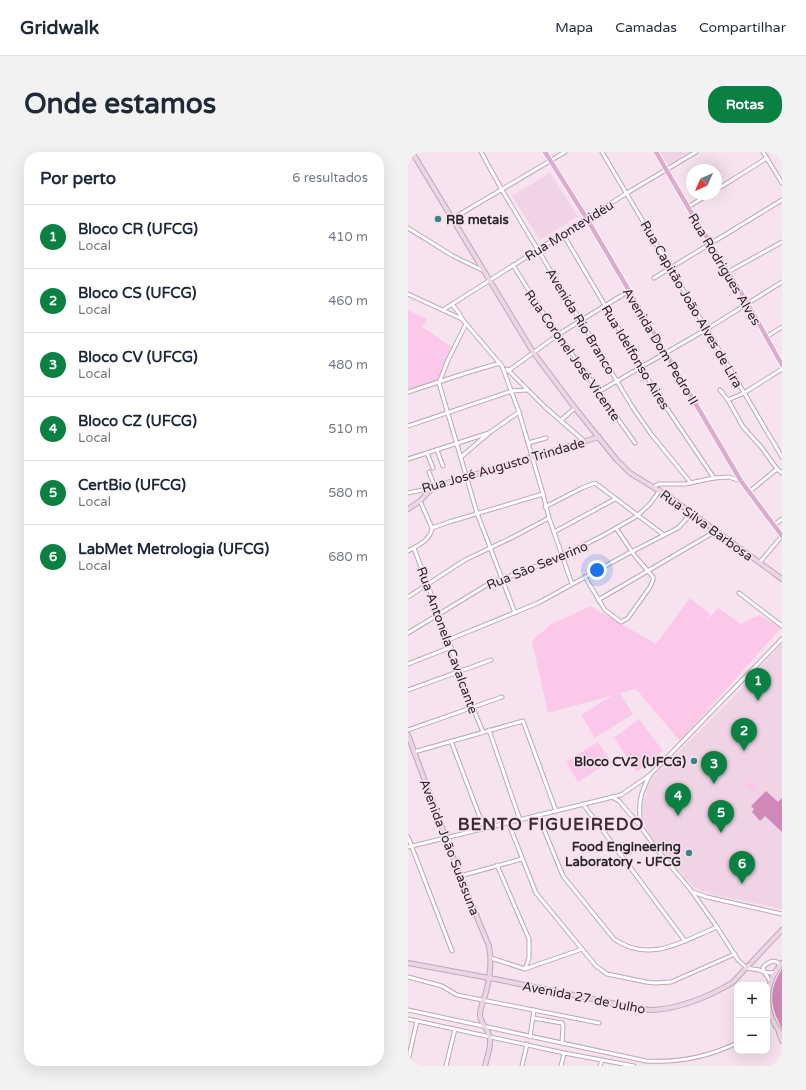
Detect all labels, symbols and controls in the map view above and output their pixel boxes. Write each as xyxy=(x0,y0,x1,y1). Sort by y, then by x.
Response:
text: Gridwalk xyxy=(20,17,99,39)
text: Mapa xyxy=(555,19,593,36)
text: Camadas xyxy=(615,19,677,36)
text: Compartilhar xyxy=(699,19,786,36)
button: Rotas xyxy=(708,86,782,123)
text: Onde estamos xyxy=(24,87,216,121)
north arrow xyxy=(686,164,722,200)
text: Por perto xyxy=(40,168,116,189)
text: 6 resultados xyxy=(292,170,368,186)
street label: Rua Montevidéu xyxy=(522,197,617,265)
street label: Rua Rodrigues Alves xyxy=(684,211,764,328)
place label: RB metais xyxy=(446,212,509,228)
marker: RB metais xyxy=(433,214,443,224)
street label: Rua Capitão João Alves de Lira xyxy=(637,218,746,391)
text: Bloco CR (UFCG) xyxy=(78,220,198,238)
text: 1 xyxy=(49,229,57,245)
text: 410 m xyxy=(328,229,368,245)
text: Local xyxy=(78,238,111,254)
street label: Avenida Rio Branco xyxy=(542,265,618,378)
text: Bloco CS (UFCG) xyxy=(78,284,197,302)
street label: Avenida Dom Pedro II xyxy=(619,285,701,408)
street label: Rua Coronel José Vicente xyxy=(521,287,624,424)
text: 2 xyxy=(49,293,57,309)
text: 460 m xyxy=(328,293,368,309)
text: Local xyxy=(78,302,111,318)
street label: Rua Idelfonso Aires xyxy=(598,302,673,413)
text: Bloco CV (UFCG) xyxy=(78,348,198,366)
text: 3 xyxy=(49,357,57,373)
text: 480 m xyxy=(328,357,368,373)
text: Local xyxy=(78,366,111,382)
text: Bloco CZ (UFCG) xyxy=(78,412,197,430)
text: 4 xyxy=(49,421,57,437)
text: 510 m xyxy=(328,421,368,437)
text: Local xyxy=(78,430,111,446)
street label: Rua José Augusto Trindade xyxy=(420,435,587,497)
text: CertBio (UFCG) xyxy=(78,476,186,494)
text: 5 xyxy=(49,485,57,501)
text: 580 m xyxy=(328,485,368,501)
street label: Rua Silva Barbosa xyxy=(657,487,756,565)
text: Local xyxy=(78,494,111,510)
street label: Rua São Severino xyxy=(484,538,591,594)
text: LabMet Metrologia (UFCG) xyxy=(78,540,269,558)
text: 6 xyxy=(49,549,57,565)
text: 680 m xyxy=(328,549,368,565)
text: Local xyxy=(78,558,111,574)
your location xyxy=(587,560,607,580)
street label: Rua Antonela Cavalcante xyxy=(413,565,481,716)
pin: 1 xyxy=(745,668,771,701)
pin: 2 xyxy=(731,718,757,751)
pin: 3 xyxy=(701,751,727,784)
place label: Bloco CV2 (UFCG) xyxy=(574,754,686,770)
marker: Bloco CV2 (UFCG) xyxy=(689,756,699,766)
street label: Avenida João Suassuna xyxy=(416,777,482,918)
pin: 4 xyxy=(665,783,691,816)
pin: 5 xyxy=(708,800,734,833)
district label: BENTO FIGUEIREDO xyxy=(458,814,644,835)
place label: Food Engineering Laboratory - UFCG xyxy=(565,839,681,870)
marker: Food Engineering Laboratory - UFCG xyxy=(684,848,694,858)
pin: 6 xyxy=(729,851,755,884)
street label: Avenida 27 de Julho xyxy=(521,978,647,1018)
map controls xyxy=(734,982,770,1054)
button: + xyxy=(734,982,770,1018)
button: − xyxy=(734,1018,770,1054)

